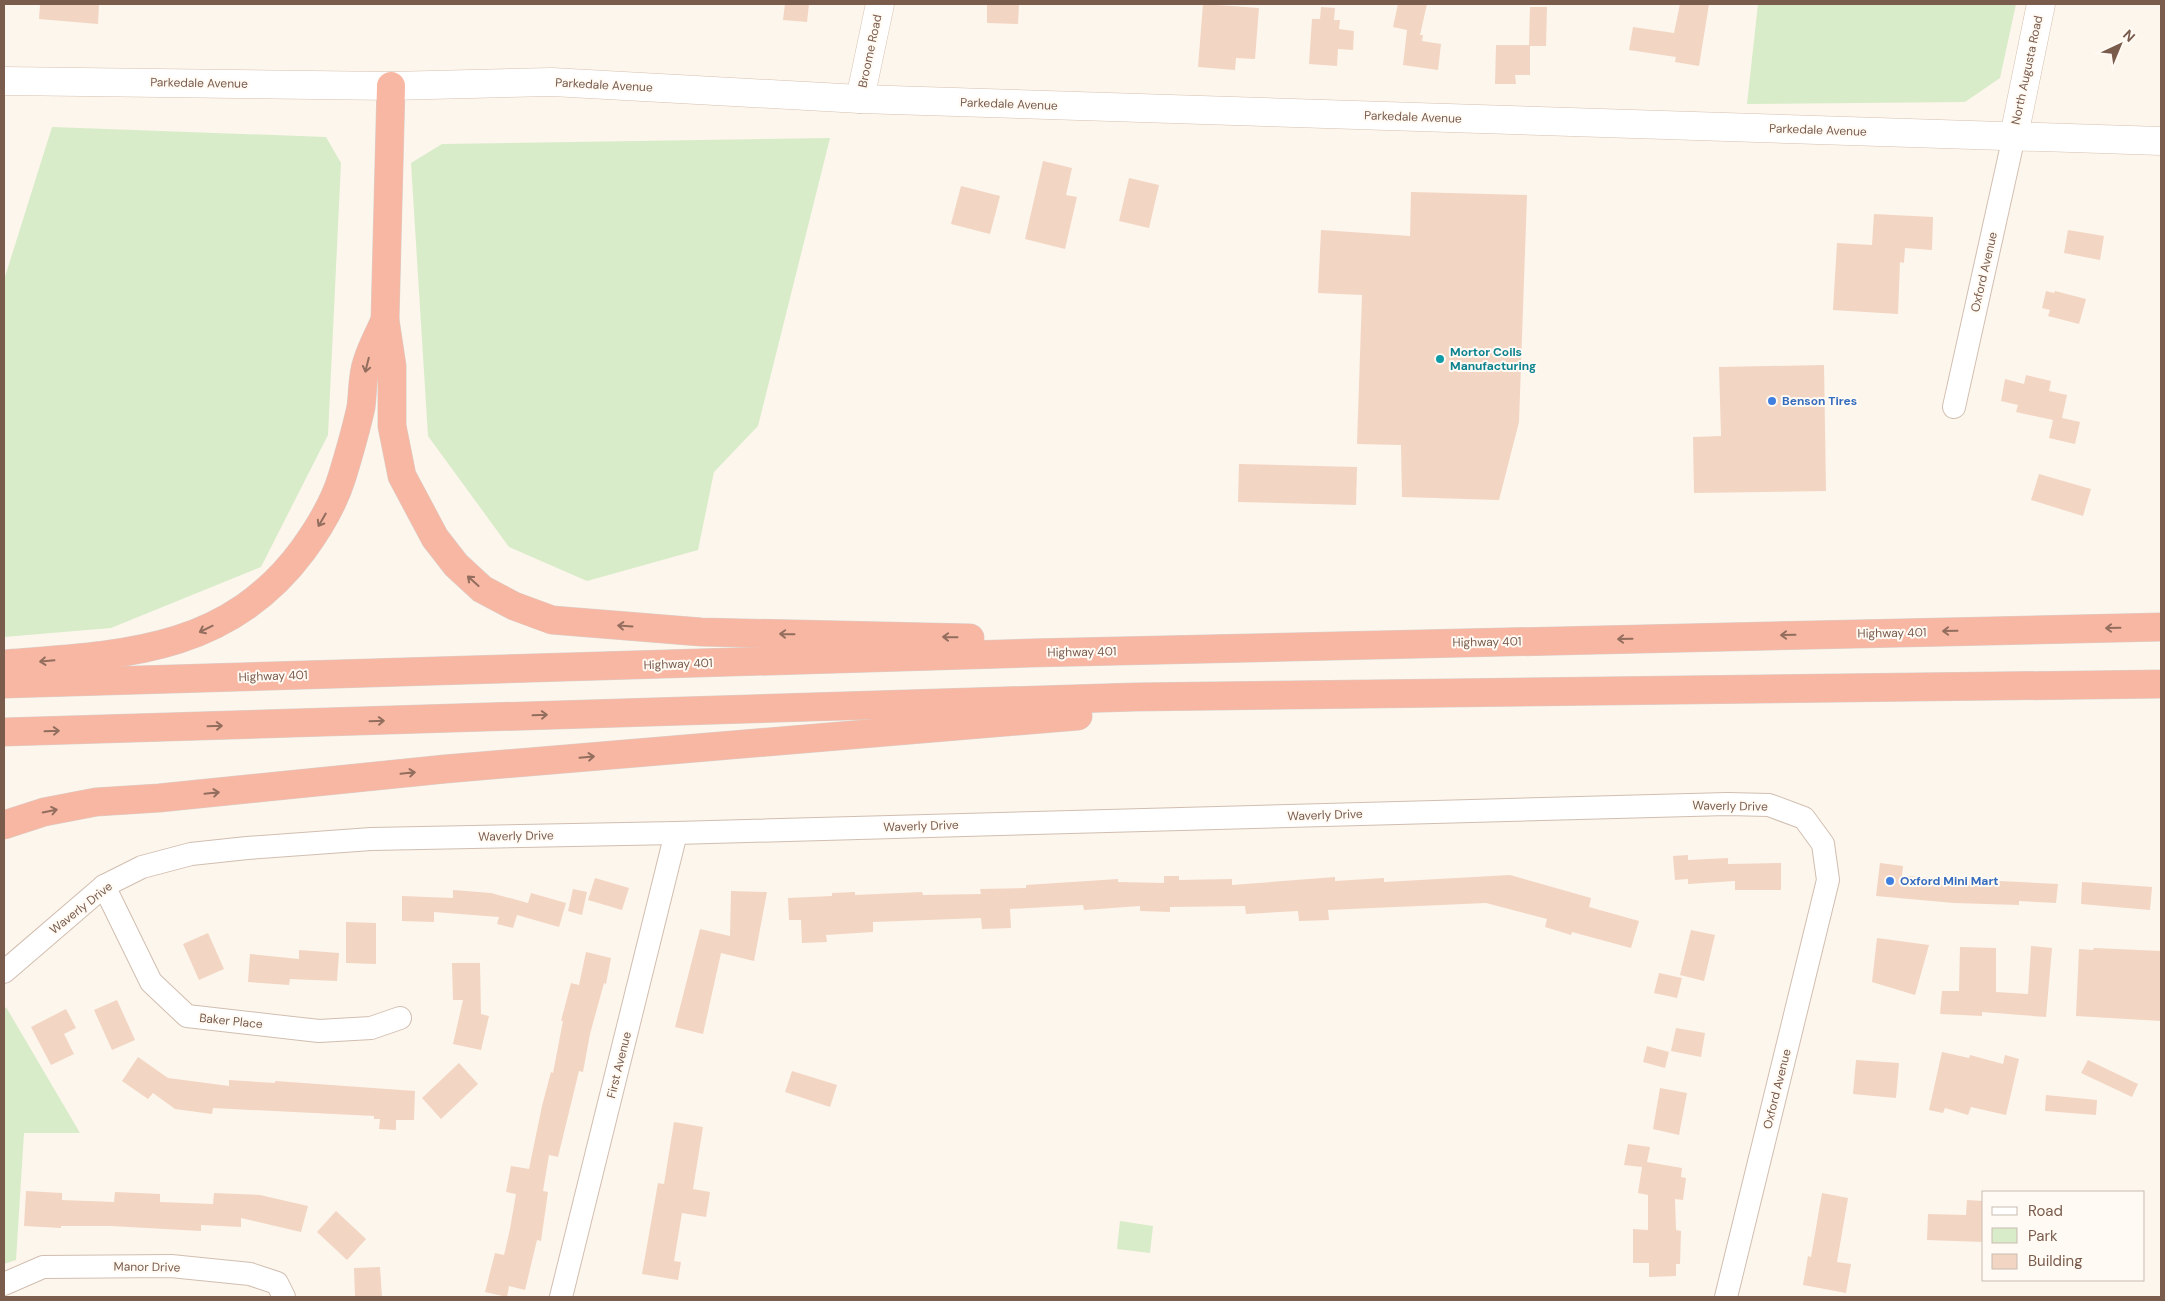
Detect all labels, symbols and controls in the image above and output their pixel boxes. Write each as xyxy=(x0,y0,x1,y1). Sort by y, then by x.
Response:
street label: Broome Road xyxy=(854,13,886,89)
street label: North Augusta Road xyxy=(2008,14,2046,126)
north arrow xyxy=(2095,20,2145,70)
text: N xyxy=(2119,26,2139,46)
street label: Parkedale Avenue xyxy=(150,74,248,92)
street label: Parkedale Avenue xyxy=(555,74,653,96)
street label: Parkedale Avenue xyxy=(960,94,1058,114)
street label: Parkedale Avenue xyxy=(1364,107,1462,127)
street label: Parkedale Avenue xyxy=(1769,120,1867,140)
street label: Oxford Avenue xyxy=(1967,230,2001,314)
place label: Mortor Coils Manufacturing xyxy=(1450,344,1536,374)
marker: Mortor Coils Manufacturing xyxy=(1434,353,1446,365)
one-way arrow xyxy=(362,357,371,373)
place label: Benson Tires xyxy=(1782,393,1857,409)
marker: Benson Tires xyxy=(1766,395,1778,407)
one-way arrow xyxy=(316,513,326,527)
one-way arrow xyxy=(466,575,479,587)
one-way arrow xyxy=(617,622,633,631)
one-way arrow xyxy=(2105,623,2121,632)
street label: Highway 401 xyxy=(1857,624,1927,642)
one-way arrow xyxy=(199,625,214,635)
one-way arrow xyxy=(1942,627,1958,636)
one-way arrow xyxy=(780,629,796,638)
one-way arrow xyxy=(1780,631,1796,640)
one-way arrow xyxy=(942,632,958,642)
street label: Highway 401 xyxy=(1452,633,1522,651)
one-way arrow xyxy=(1617,634,1634,644)
street label: Highway 401 xyxy=(1047,643,1117,661)
street label: Highway 401 xyxy=(643,655,713,673)
one-way arrow xyxy=(40,656,56,665)
street label: Highway 401 xyxy=(238,667,308,685)
one-way arrow xyxy=(531,711,547,720)
one-way arrow xyxy=(369,716,385,725)
one-way arrow xyxy=(207,721,223,730)
one-way arrow xyxy=(44,726,60,735)
one-way arrow xyxy=(579,752,595,762)
one-way arrow xyxy=(400,768,416,777)
one-way arrow xyxy=(203,788,219,798)
street label: Waverly Drive xyxy=(1692,797,1768,815)
one-way arrow xyxy=(42,805,58,815)
street label: Waverly Drive xyxy=(1287,806,1363,824)
street label: Waverly Drive xyxy=(883,817,959,835)
street label: Waverly Drive xyxy=(478,827,554,845)
place label: Oxford Mini Mart xyxy=(1900,873,1999,889)
marker: Oxford Mini Mart xyxy=(1884,875,1896,887)
street label: Waverly Drive xyxy=(46,878,116,938)
street label: Baker Place xyxy=(198,1010,264,1032)
street label: First Avenue xyxy=(603,1030,635,1100)
street label: Oxford Avenue xyxy=(1759,1047,1795,1131)
legend xyxy=(1982,1191,2145,1281)
text: Road xyxy=(2028,1201,2063,1221)
text: Park xyxy=(2028,1226,2058,1246)
text: Building xyxy=(2028,1251,2083,1271)
street label: Manor Drive xyxy=(114,1258,181,1276)

